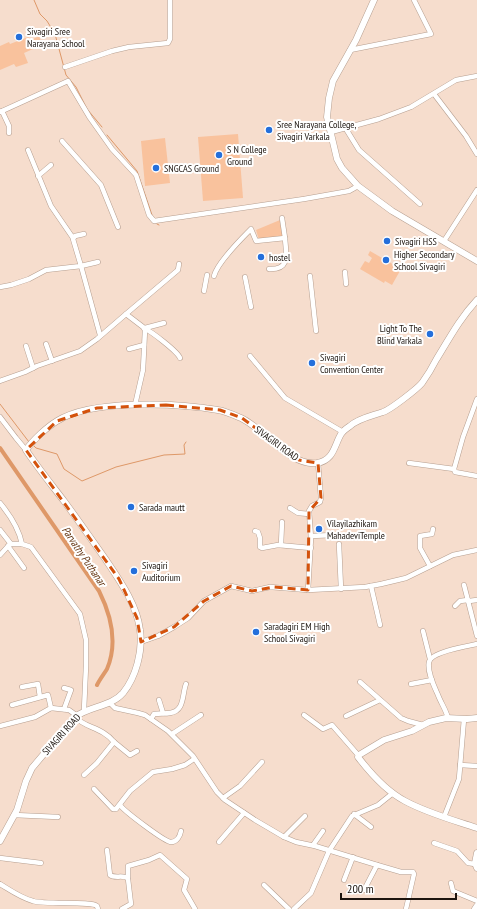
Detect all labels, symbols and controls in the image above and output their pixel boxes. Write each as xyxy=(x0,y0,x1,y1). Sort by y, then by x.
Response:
place label: Sivagiri Sree Narayana School xyxy=(27,25,85,50)
marker: Sivagiri Sree Narayana School xyxy=(14,32,24,42)
place label: Sree Narayana College, Sivagiri Varkala xyxy=(277,118,356,143)
marker: Sree Narayana College, Sivagiri Varkala xyxy=(264,125,274,135)
place label: S N College Ground xyxy=(227,143,267,168)
marker: S N College Ground xyxy=(214,150,224,160)
place label: SNGCAS Ground xyxy=(164,162,219,175)
marker: SNGCAS Ground xyxy=(151,163,161,173)
place label: Sivagiri HSS xyxy=(395,235,437,248)
marker: Sivagiri HSS xyxy=(382,236,392,246)
place label: Higher Secondary School Sivagiri xyxy=(394,248,455,273)
place label: hostel xyxy=(269,251,291,264)
marker: hostel xyxy=(256,252,266,262)
marker: Higher Secondary School Sivagiri xyxy=(381,255,391,265)
place label: Light To The Blind Varkala xyxy=(377,322,422,347)
marker: Light To The Blind Varkala xyxy=(425,329,435,339)
place label: Sivagiri Convention Center xyxy=(320,351,384,376)
marker: Sivagiri Convention Center xyxy=(307,358,317,368)
street label: SIVAGIRI ROAD xyxy=(252,423,301,464)
place label: Sarada mautt xyxy=(139,501,185,514)
marker: Sarada mautt xyxy=(126,502,136,512)
place label: Vilayilazhikam MahadeviTemple xyxy=(326,517,385,542)
water label: Parvathy Puthanar xyxy=(59,524,110,590)
marker: Vilayilazhikam MahadeviTemple xyxy=(314,524,324,534)
place label: Sivagiri Auditorium xyxy=(142,559,180,584)
marker: Sivagiri Auditorium xyxy=(129,566,139,576)
place label: Saradagiri EM High School Sivagiri xyxy=(264,620,330,645)
marker: Saradagiri EM High School Sivagiri xyxy=(251,627,261,637)
street label: SIVAGIRI ROAD xyxy=(39,711,83,758)
scale bar xyxy=(341,875,456,901)
text: 200 m xyxy=(347,881,374,896)

